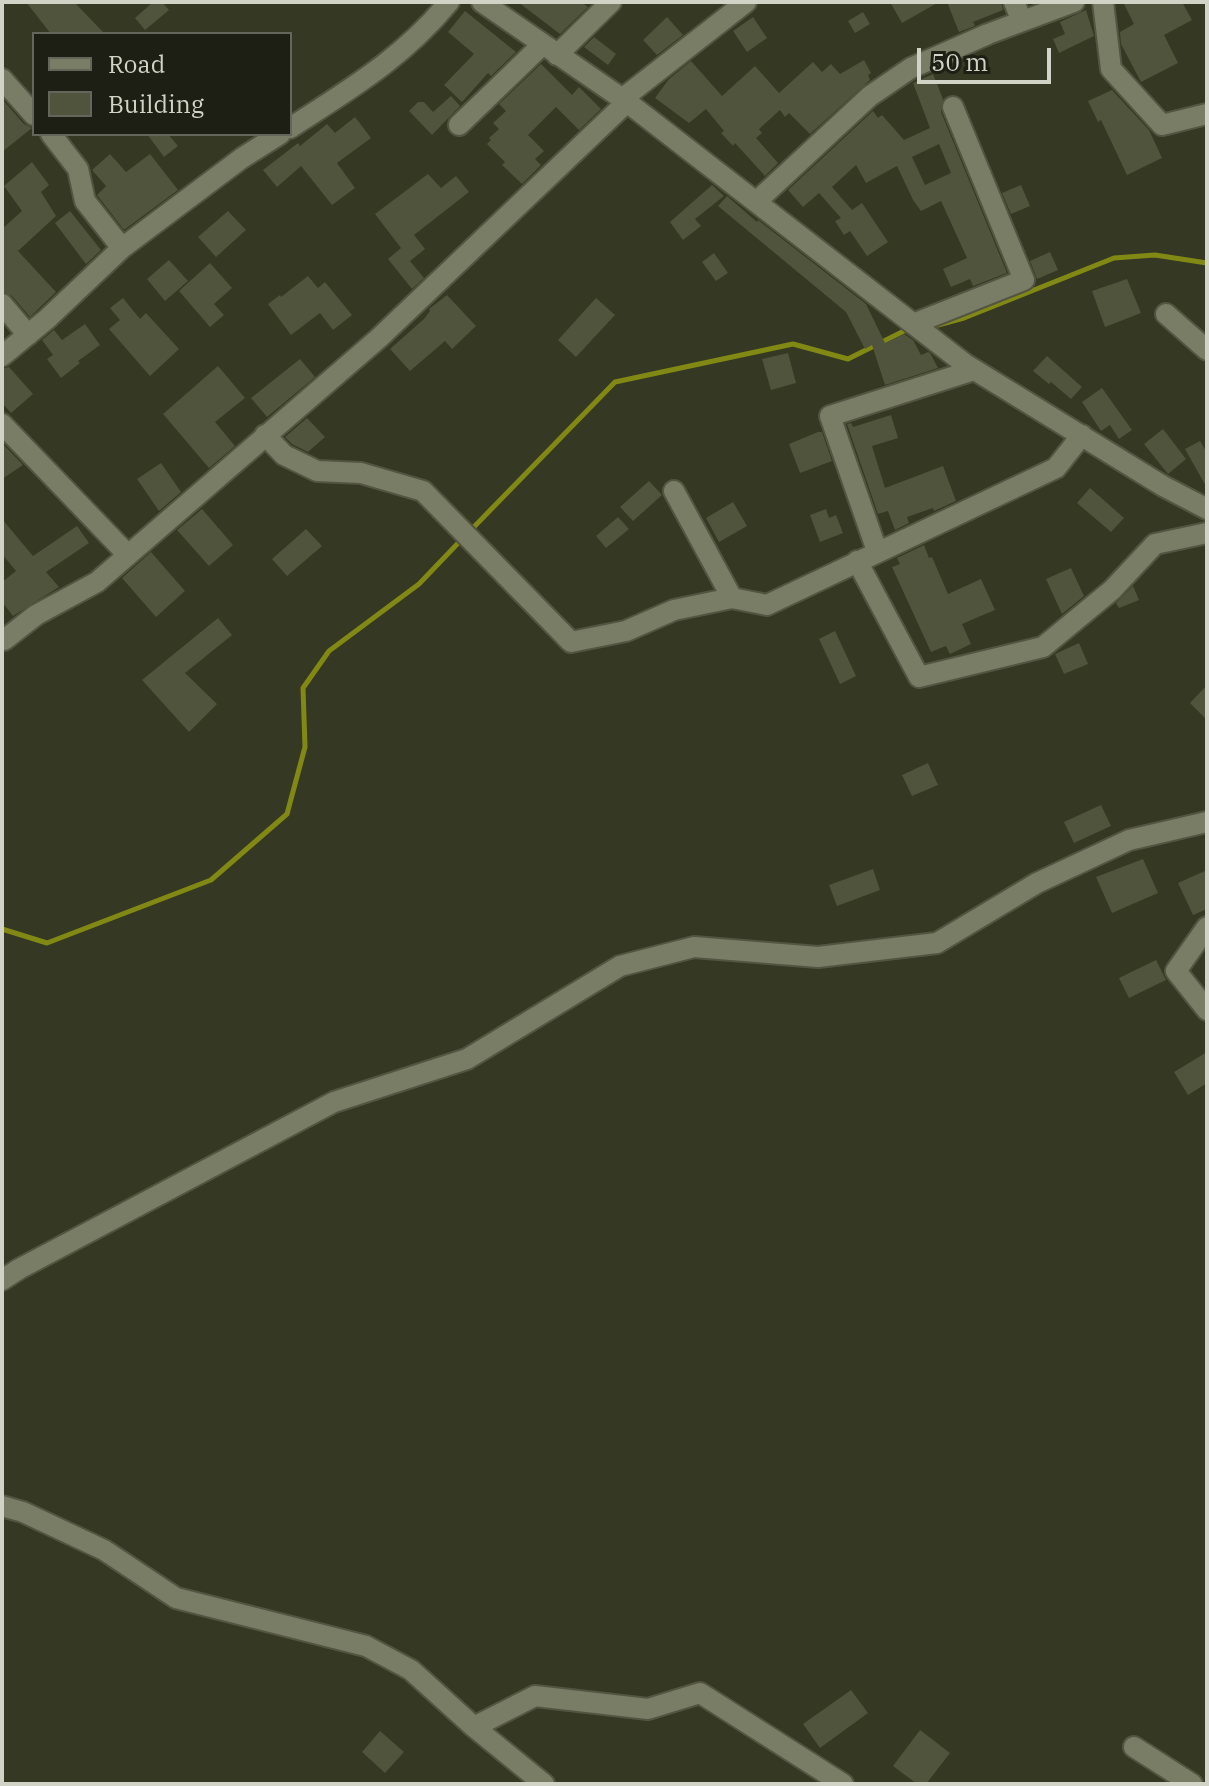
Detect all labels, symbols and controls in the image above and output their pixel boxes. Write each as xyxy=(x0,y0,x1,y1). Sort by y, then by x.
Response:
legend xyxy=(32,32,292,136)
scale bar xyxy=(921,32,1055,82)
text: 50 m xyxy=(931,46,988,78)
text: Road xyxy=(108,48,165,80)
text: Building xyxy=(108,88,204,120)

